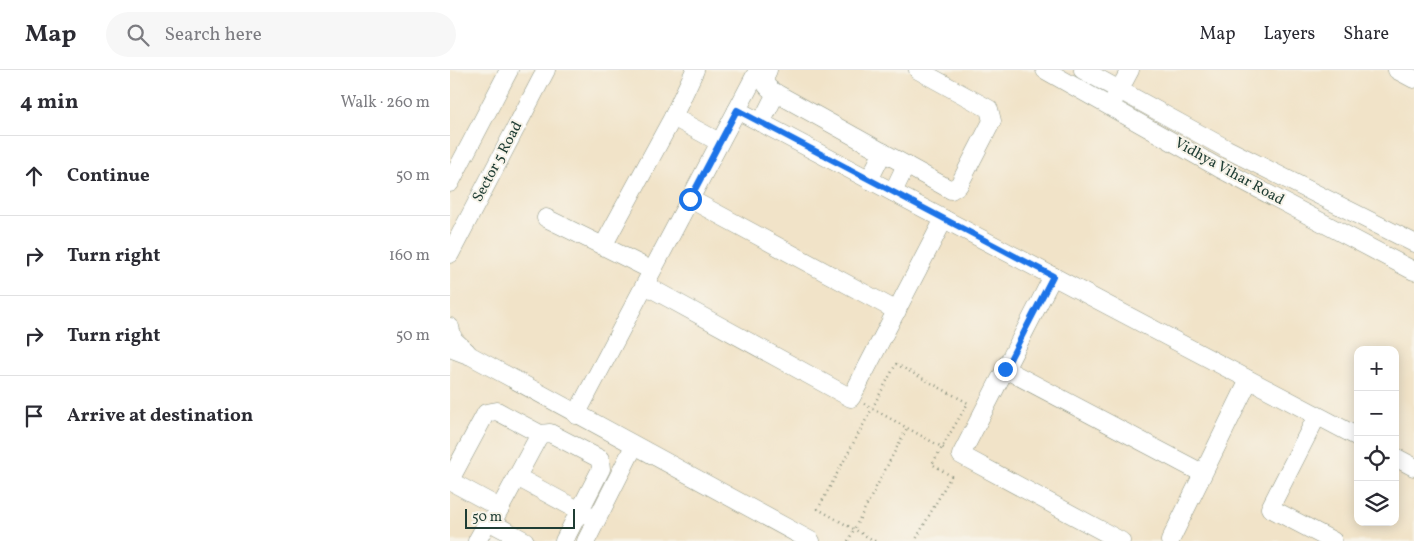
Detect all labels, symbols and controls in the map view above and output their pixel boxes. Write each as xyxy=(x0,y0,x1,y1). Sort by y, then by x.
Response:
search box xyxy=(106,12,456,57)
text: Map xyxy=(25,18,76,52)
icon: search xyxy=(124,21,152,49)
text: Search here xyxy=(164,22,262,48)
text: Map xyxy=(1199,22,1235,47)
text: Layers xyxy=(1263,22,1315,47)
text: Share xyxy=(1343,22,1389,47)
text: 4 min xyxy=(20,88,79,117)
text: Walk · 260 m xyxy=(340,92,430,114)
street label: Sector 5 Road xyxy=(468,118,528,206)
street label: Vidhya Vihar Road xyxy=(1170,133,1288,211)
icon: ahead xyxy=(20,162,48,190)
text: Continue xyxy=(67,163,150,189)
text: 50 m xyxy=(396,165,430,187)
route start xyxy=(679,188,702,211)
icon: right xyxy=(20,242,48,270)
text: Turn right xyxy=(67,243,160,269)
text: 160 m xyxy=(389,245,430,267)
icon: right xyxy=(20,322,48,350)
text: Turn right xyxy=(67,323,160,349)
text: 50 m xyxy=(396,325,430,347)
map controls xyxy=(1354,346,1399,526)
button: + xyxy=(1354,346,1399,391)
route end xyxy=(994,358,1017,381)
button: − xyxy=(1354,391,1399,436)
icon: arrive xyxy=(20,402,48,430)
text: Arrive at destination xyxy=(67,403,253,429)
button: locate xyxy=(1354,436,1399,481)
button: layers xyxy=(1354,481,1399,526)
scale bar xyxy=(465,506,575,529)
text: 50 m xyxy=(472,508,502,527)

